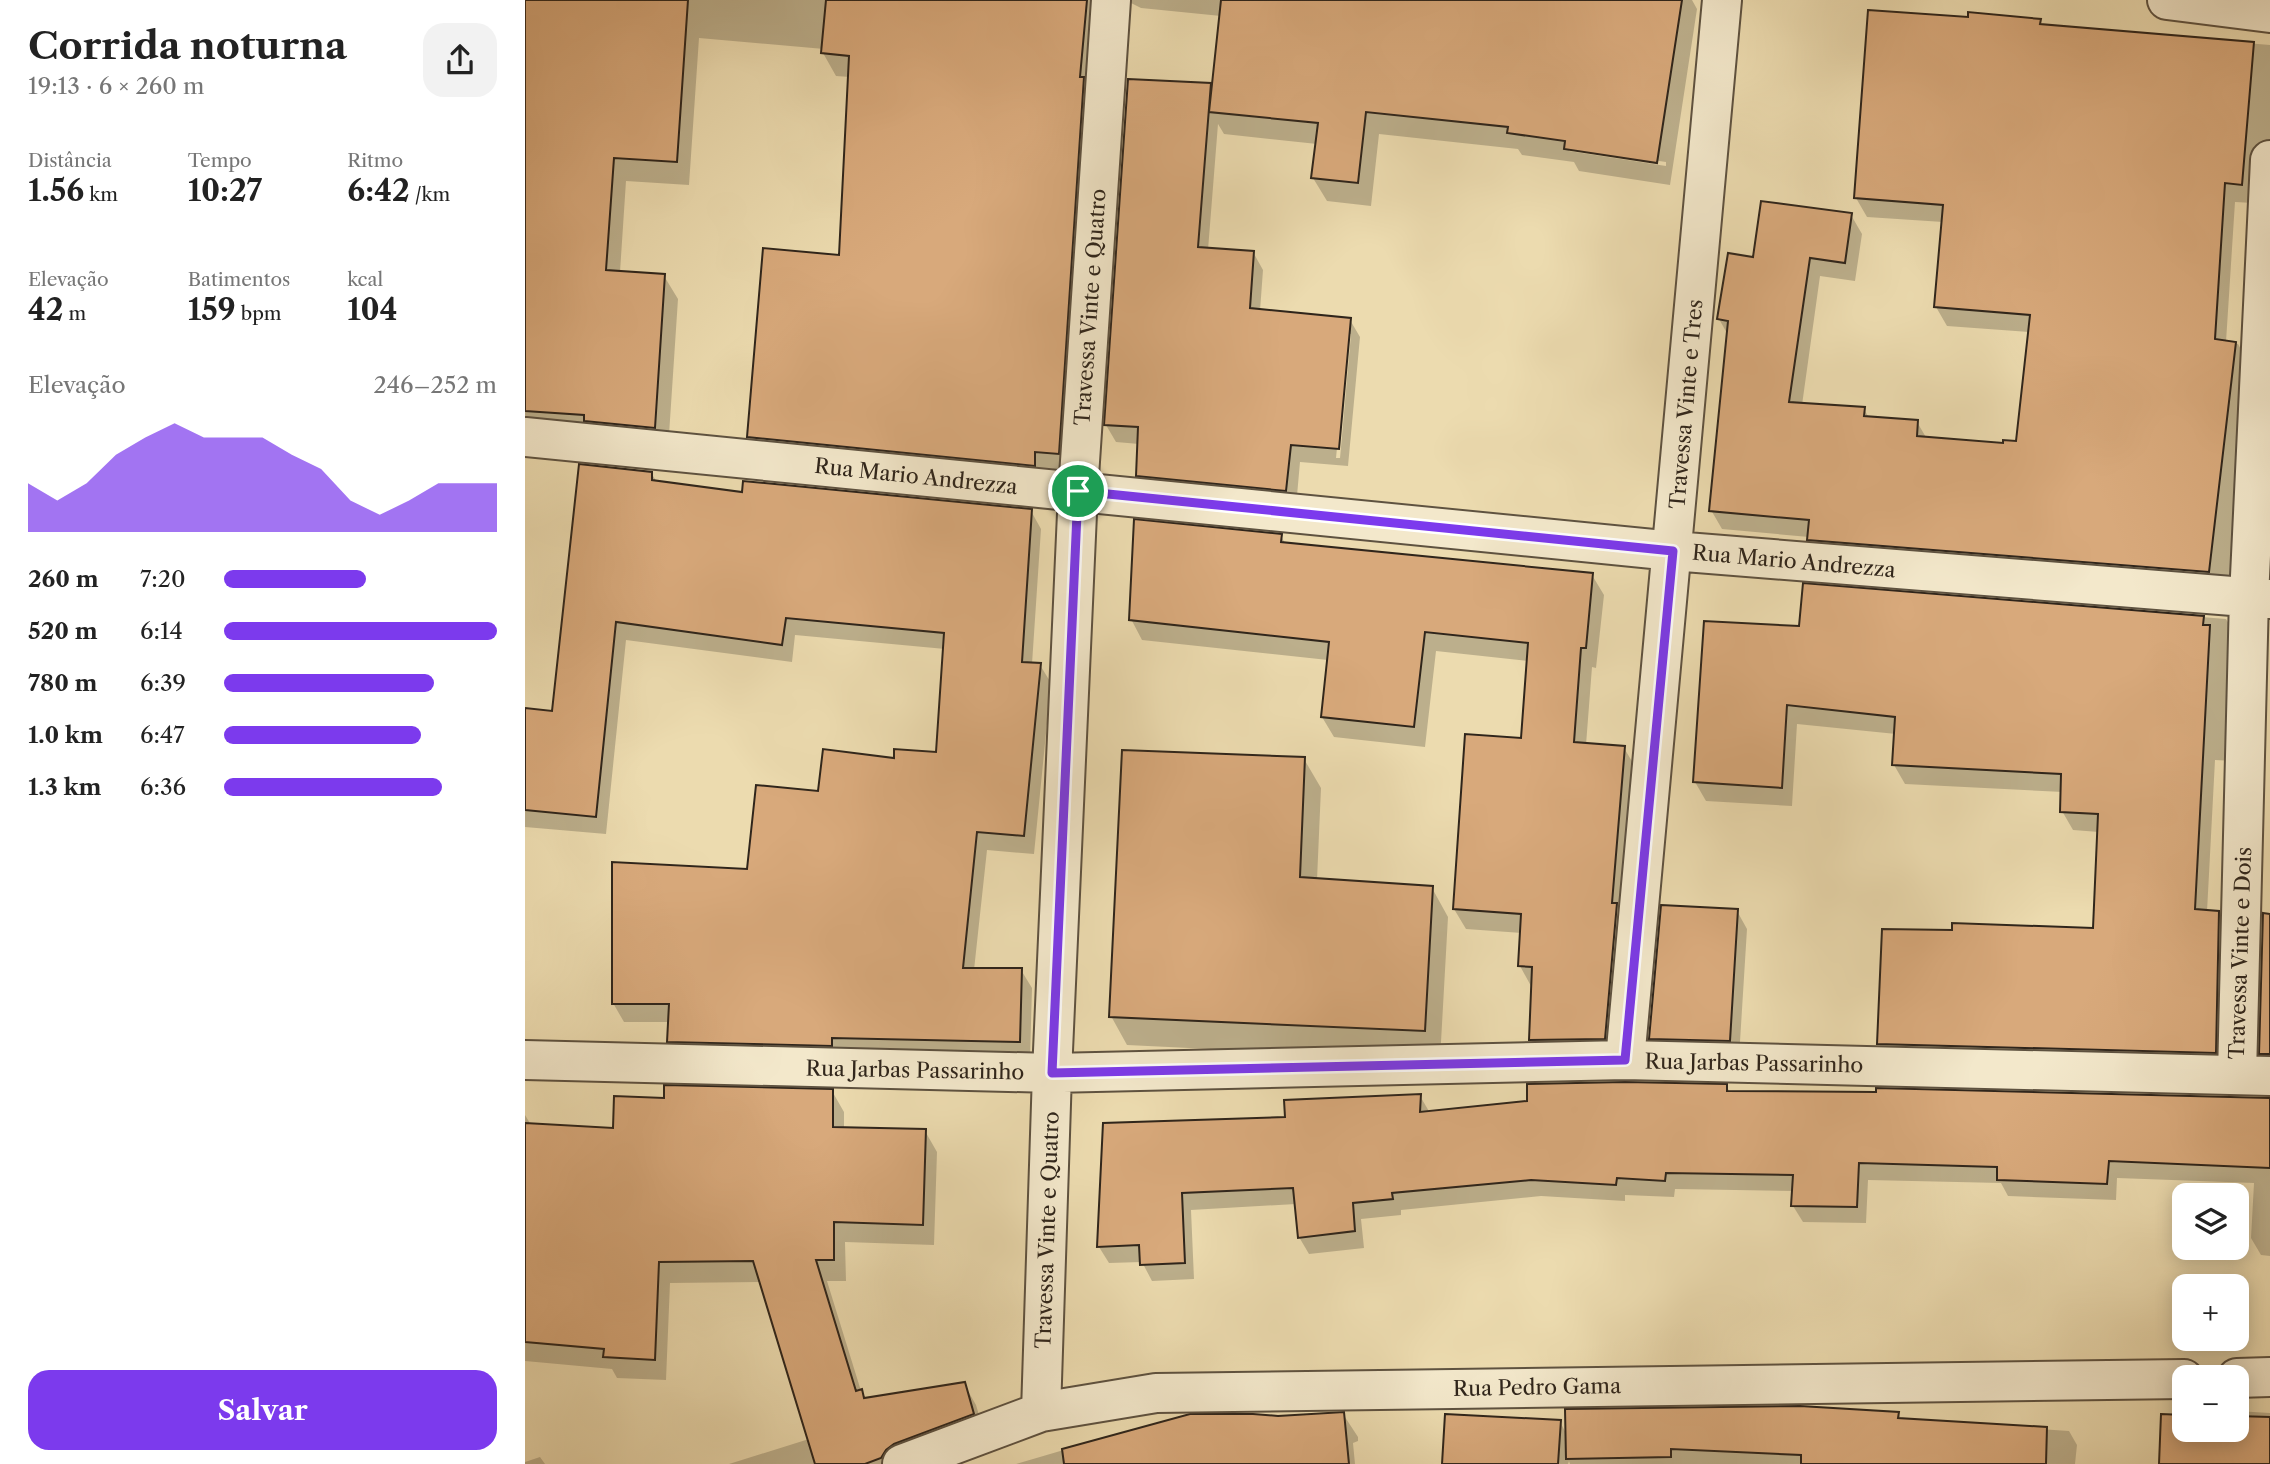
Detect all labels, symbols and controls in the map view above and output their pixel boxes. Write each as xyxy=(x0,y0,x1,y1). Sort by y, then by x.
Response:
text: Corrida noturna xyxy=(28,22,347,69)
button: share xyxy=(423,23,497,97)
text: 19:13 · 6 × 260 m xyxy=(28,72,204,100)
text: Distância xyxy=(28,149,112,172)
text: Tempo xyxy=(188,149,252,172)
text: Ritmo xyxy=(347,149,403,172)
text: 1.56 xyxy=(28,172,84,209)
text: 10:27 xyxy=(188,172,262,209)
text: 6:42 xyxy=(347,172,410,209)
text: km xyxy=(84,183,118,206)
text: /km xyxy=(410,183,450,206)
street label: Travessa Vinte e Quatro xyxy=(1069,188,1111,426)
text: Elevação xyxy=(28,268,109,291)
text: Batimentos xyxy=(188,268,290,291)
text: kcal xyxy=(347,268,383,291)
text: 42 xyxy=(28,291,64,328)
text: 159 xyxy=(188,291,236,328)
text: 104 xyxy=(347,291,397,328)
street label: Travessa Vinte e Tres xyxy=(1664,298,1708,510)
text: m xyxy=(64,302,86,325)
text: bpm xyxy=(236,302,282,325)
text: Elevação xyxy=(28,371,126,399)
text: 246–252 m xyxy=(373,371,497,399)
street label: Rua Mario Andrezza xyxy=(813,453,1020,499)
pin xyxy=(1048,461,1108,521)
icon: arrive xyxy=(1059,472,1097,510)
street label: Rua Mario Andrezza xyxy=(1691,540,1898,582)
text: 260 m xyxy=(28,565,99,593)
text: 7:20 xyxy=(140,565,186,593)
text: 520 m xyxy=(28,617,98,645)
text: 6:14 xyxy=(140,617,183,645)
text: 780 m xyxy=(28,669,98,697)
text: 6:39 xyxy=(140,669,186,697)
text: 1.0 km xyxy=(28,721,103,749)
text: 6:47 xyxy=(140,721,185,749)
text: 1.3 km xyxy=(28,773,102,801)
text: 6:36 xyxy=(140,773,186,801)
street label: Travessa Vinte e Dois xyxy=(2224,846,2256,1060)
street label: Rua Jarbas Passarinho xyxy=(1644,1049,1864,1077)
street label: Rua Jarbas Passarinho xyxy=(805,1056,1025,1084)
street label: Travessa Vinte e Quatro xyxy=(1030,1111,1064,1349)
map controls xyxy=(2172,1183,2249,1442)
button: layers xyxy=(2172,1183,2249,1260)
button: + xyxy=(2172,1274,2249,1351)
button: − xyxy=(2172,1365,2249,1442)
button: Salvar xyxy=(28,1370,497,1450)
street label: Rua Pedro Gama xyxy=(1453,1373,1622,1401)

